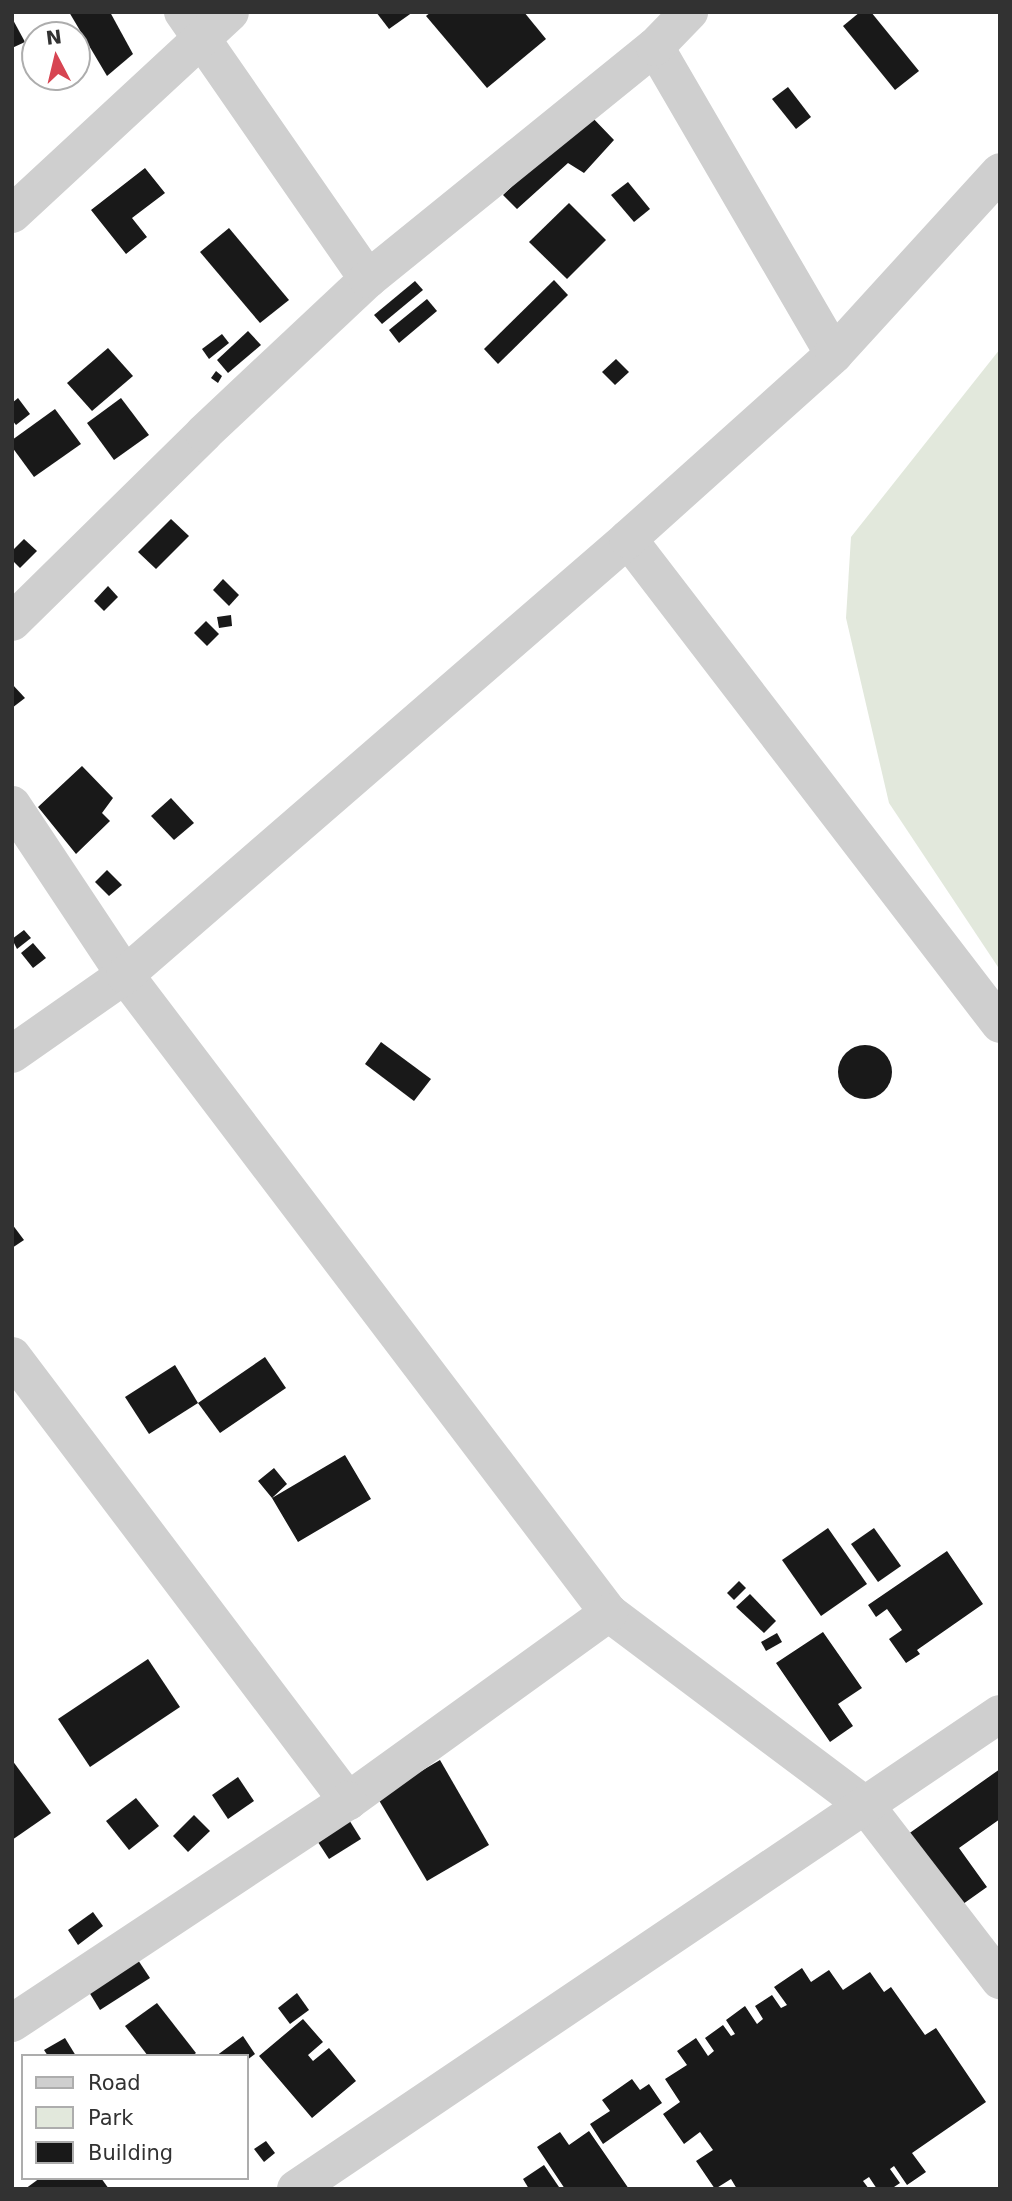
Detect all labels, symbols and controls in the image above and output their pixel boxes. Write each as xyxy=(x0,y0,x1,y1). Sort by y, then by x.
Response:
north arrow xyxy=(21,21,91,91)
text: N xyxy=(44,25,63,49)
legend xyxy=(21,2054,248,2180)
text: Road xyxy=(88,2071,141,2095)
text: Park xyxy=(88,2106,133,2130)
text: Building xyxy=(88,2141,173,2165)

